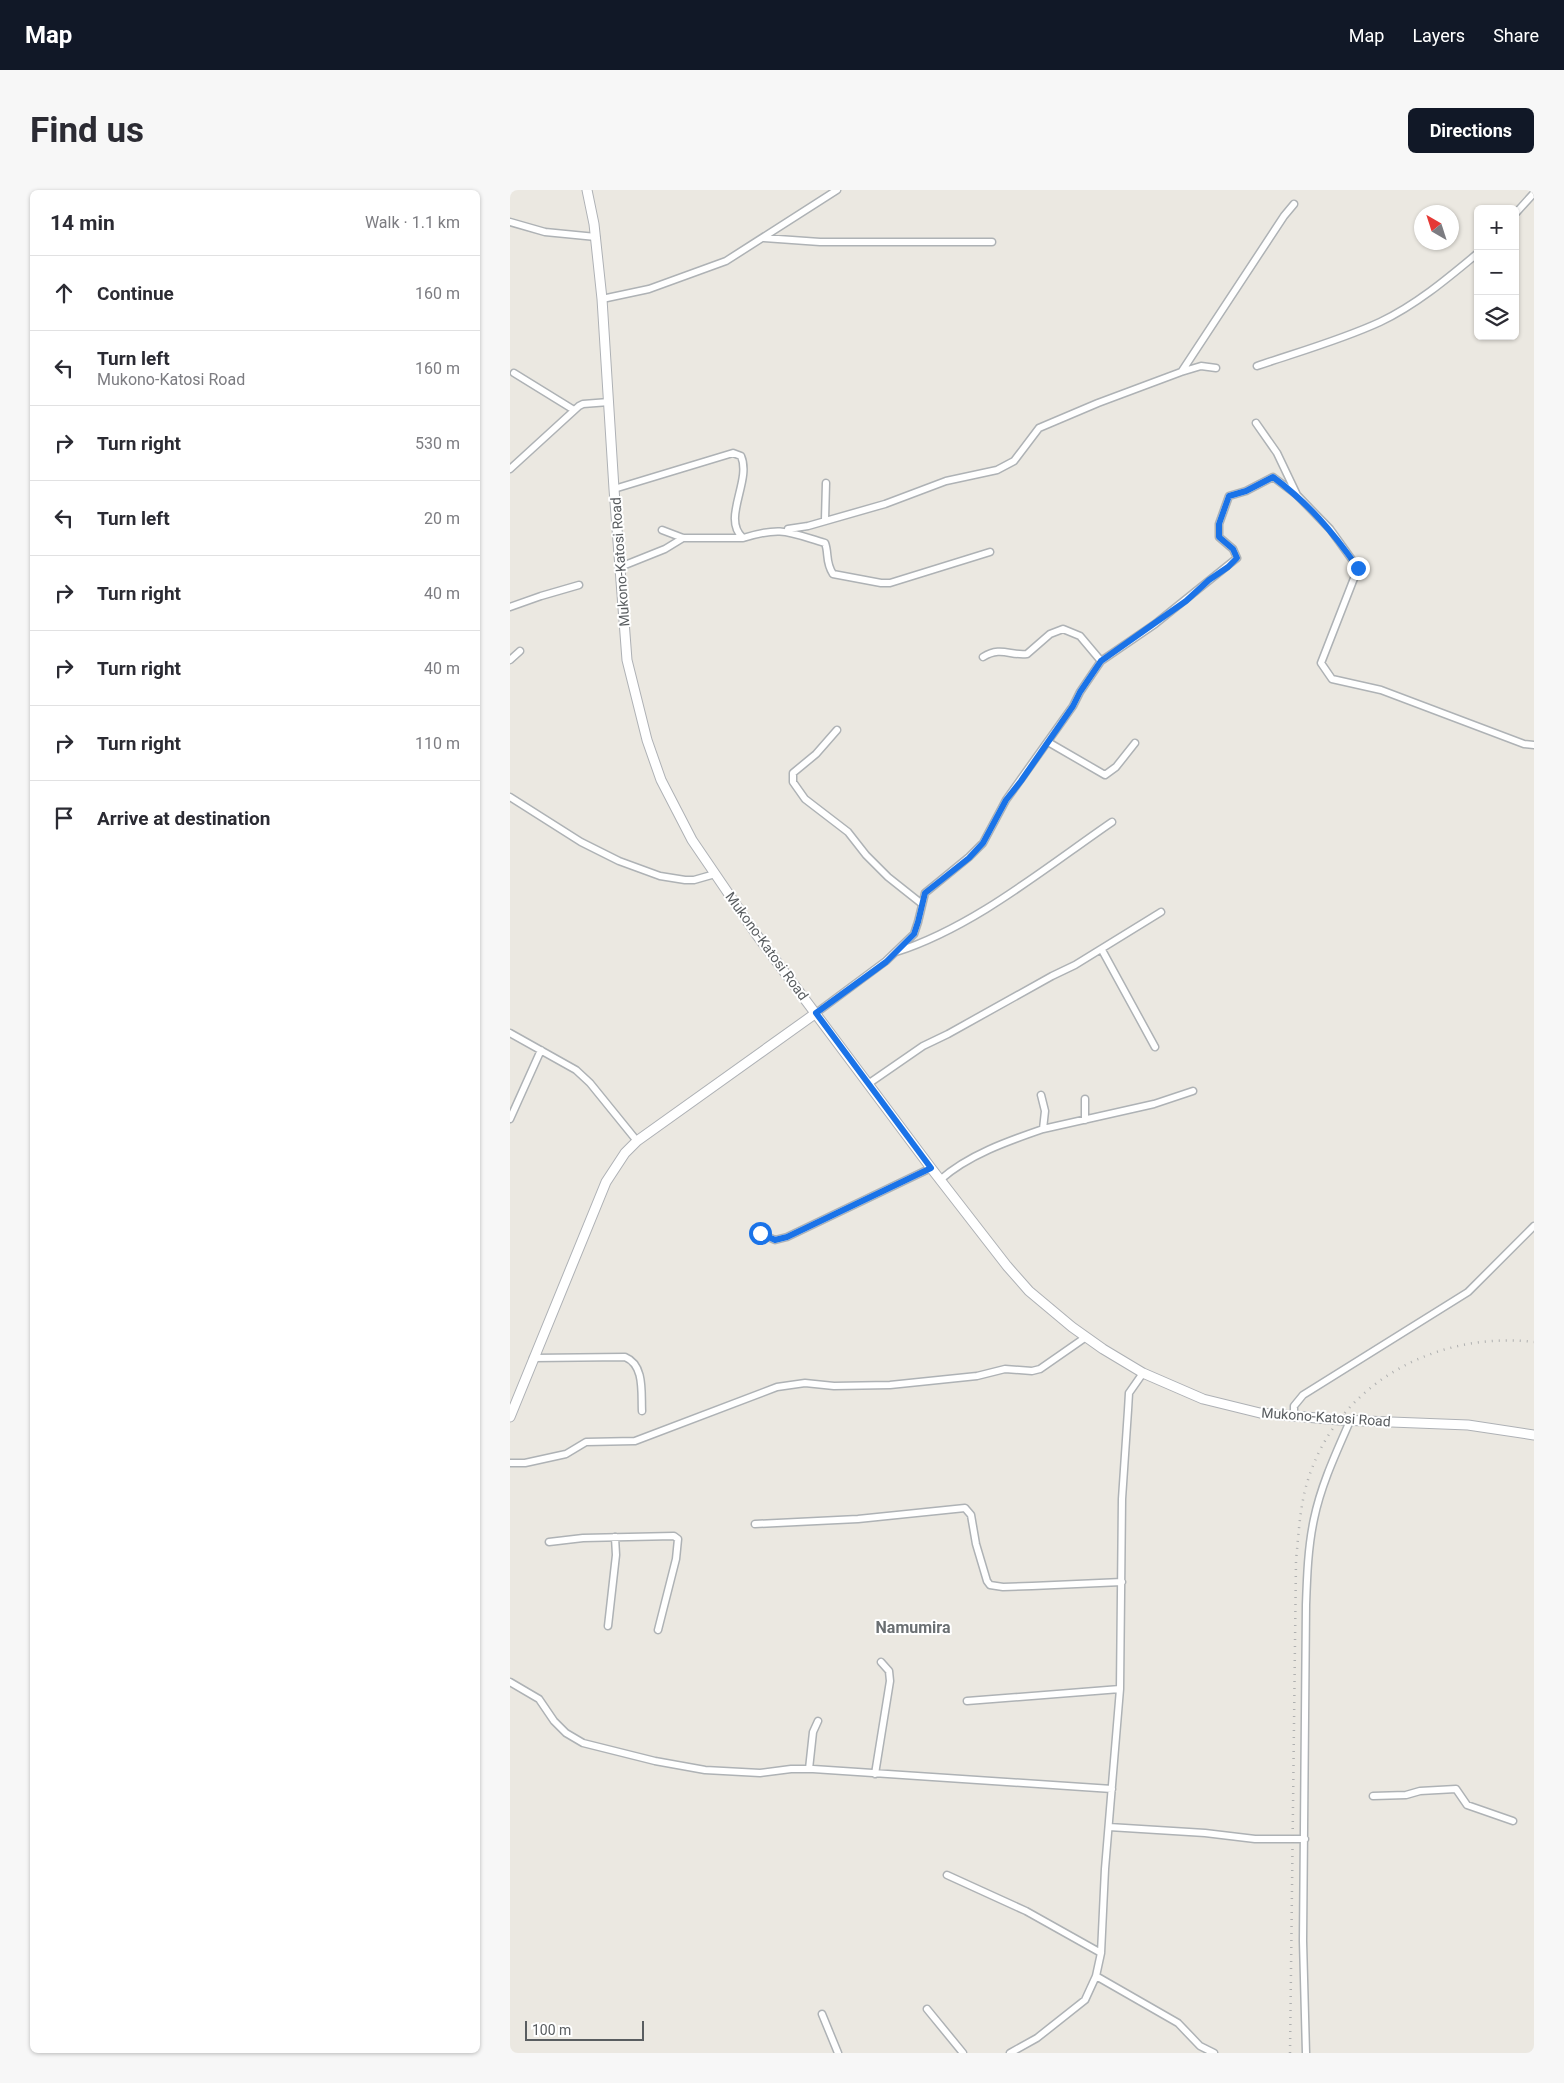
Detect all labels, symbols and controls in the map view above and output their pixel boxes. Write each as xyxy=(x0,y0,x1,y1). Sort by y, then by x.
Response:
text: Map xyxy=(25,21,72,49)
text: Map xyxy=(1349,25,1384,46)
text: Layers xyxy=(1412,25,1465,46)
text: Share xyxy=(1493,25,1539,46)
button: Directions xyxy=(1408,108,1534,153)
text: Find us xyxy=(30,110,144,151)
north arrow xyxy=(1414,205,1459,250)
map controls xyxy=(1474,205,1519,340)
button: + xyxy=(1474,205,1519,250)
text: 14 min xyxy=(50,211,115,235)
text: Walk · 1.1 km xyxy=(365,213,460,232)
button: − xyxy=(1474,250,1519,295)
icon: ahead xyxy=(50,279,78,307)
text: Continue xyxy=(97,282,174,305)
text: 160 m xyxy=(415,284,460,303)
button: layers xyxy=(1474,295,1519,340)
text: Turn left xyxy=(97,347,170,370)
icon: left xyxy=(50,354,78,382)
text: 160 m xyxy=(415,359,460,378)
text: Mukono-Katosi Road xyxy=(97,370,245,389)
icon: right xyxy=(50,429,78,457)
text: Turn right xyxy=(97,432,181,455)
text: 530 m xyxy=(415,434,460,453)
street label: Mukono-Katosi Road xyxy=(607,497,633,627)
icon: left xyxy=(50,504,78,532)
text: Turn left xyxy=(97,507,170,530)
text: 20 m xyxy=(424,509,460,528)
route end xyxy=(1347,557,1370,580)
icon: right xyxy=(50,579,78,607)
text: Turn right xyxy=(97,582,181,605)
text: 40 m xyxy=(424,584,460,603)
icon: right xyxy=(50,654,78,682)
text: Turn right xyxy=(97,657,181,680)
text: 40 m xyxy=(424,659,460,678)
icon: right xyxy=(50,729,78,757)
text: Turn right xyxy=(97,732,181,755)
text: 110 m xyxy=(415,734,460,753)
icon: arrive xyxy=(50,804,78,832)
text: Arrive at destination xyxy=(97,807,270,830)
street label: Mukono-Katosi Road xyxy=(722,889,812,1003)
route start xyxy=(749,1222,772,1245)
street label: Mukono-Katosi Road xyxy=(1261,1404,1391,1430)
district label: Namumira xyxy=(876,1618,951,1637)
scale bar xyxy=(525,2018,644,2041)
text: 100 m xyxy=(532,2022,571,2038)

